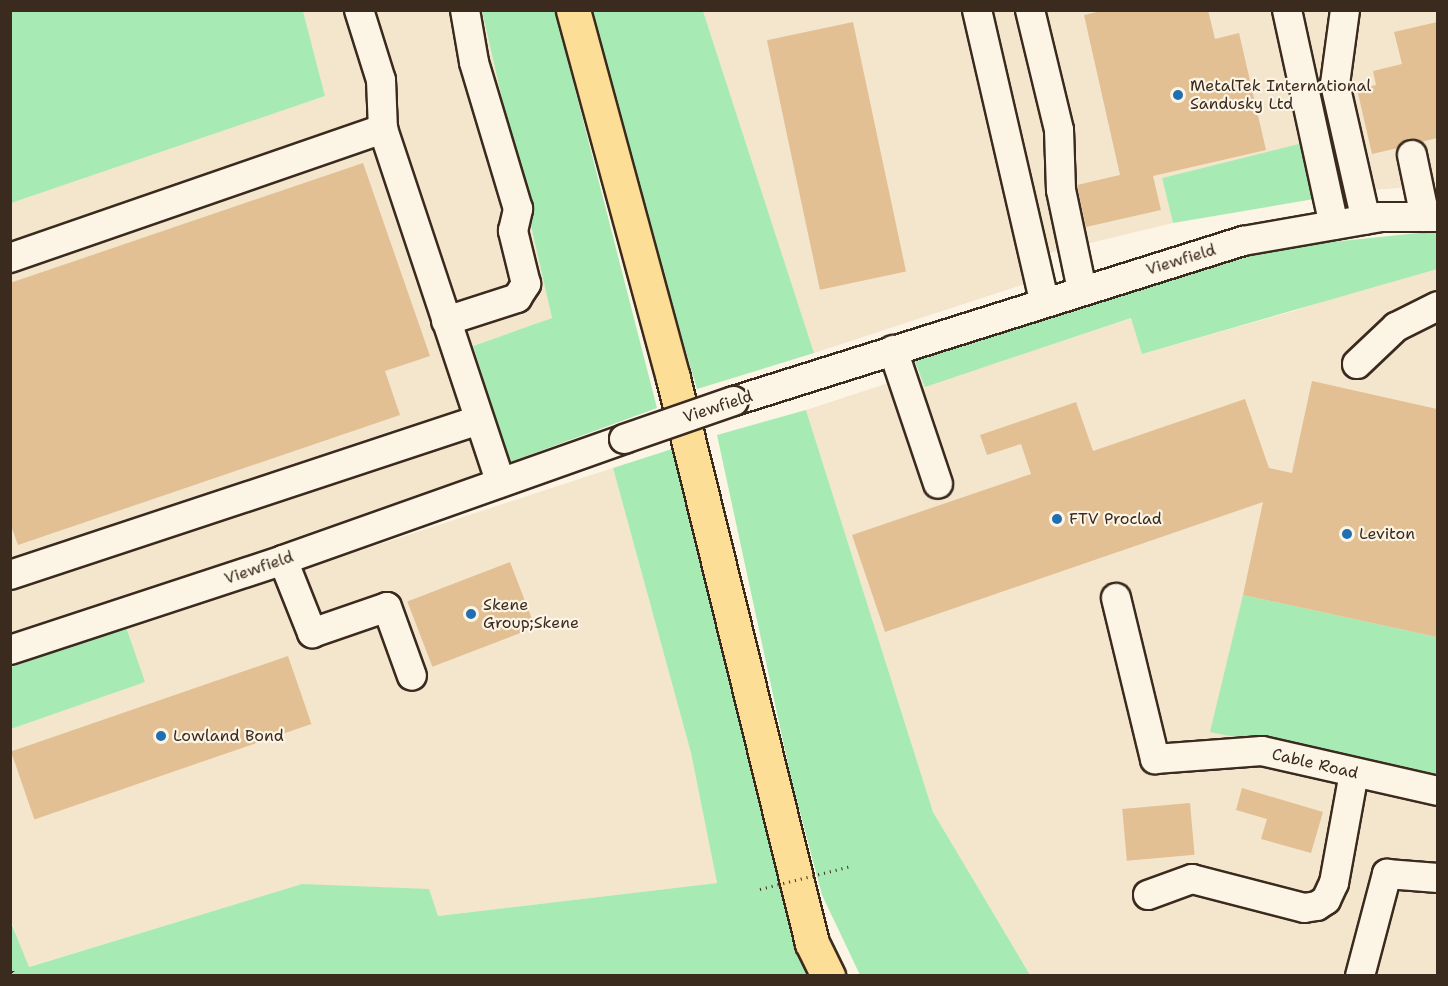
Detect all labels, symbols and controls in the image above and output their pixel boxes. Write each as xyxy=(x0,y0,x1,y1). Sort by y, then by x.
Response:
place label: MetalTek International Sandusky Ltd xyxy=(1190,76,1371,114)
marker: MetalTek International Sandusky Ltd xyxy=(1171,88,1185,102)
street label: Viewfield xyxy=(1144,240,1218,280)
street label: Viewfield xyxy=(681,387,755,427)
place label: FTV Proclad xyxy=(1069,509,1162,529)
marker: FTV Proclad xyxy=(1050,512,1064,526)
place label: Leviton xyxy=(1359,524,1415,544)
marker: Leviton xyxy=(1340,527,1354,541)
street label: Viewfield xyxy=(222,547,296,589)
place label: Skene Group;Skene xyxy=(483,595,579,633)
marker: Skene Group;Skene xyxy=(464,607,478,621)
place label: Lowland Bond xyxy=(173,726,284,746)
marker: Lowland Bond xyxy=(154,729,168,743)
street label: Cable Road xyxy=(1270,745,1360,783)

